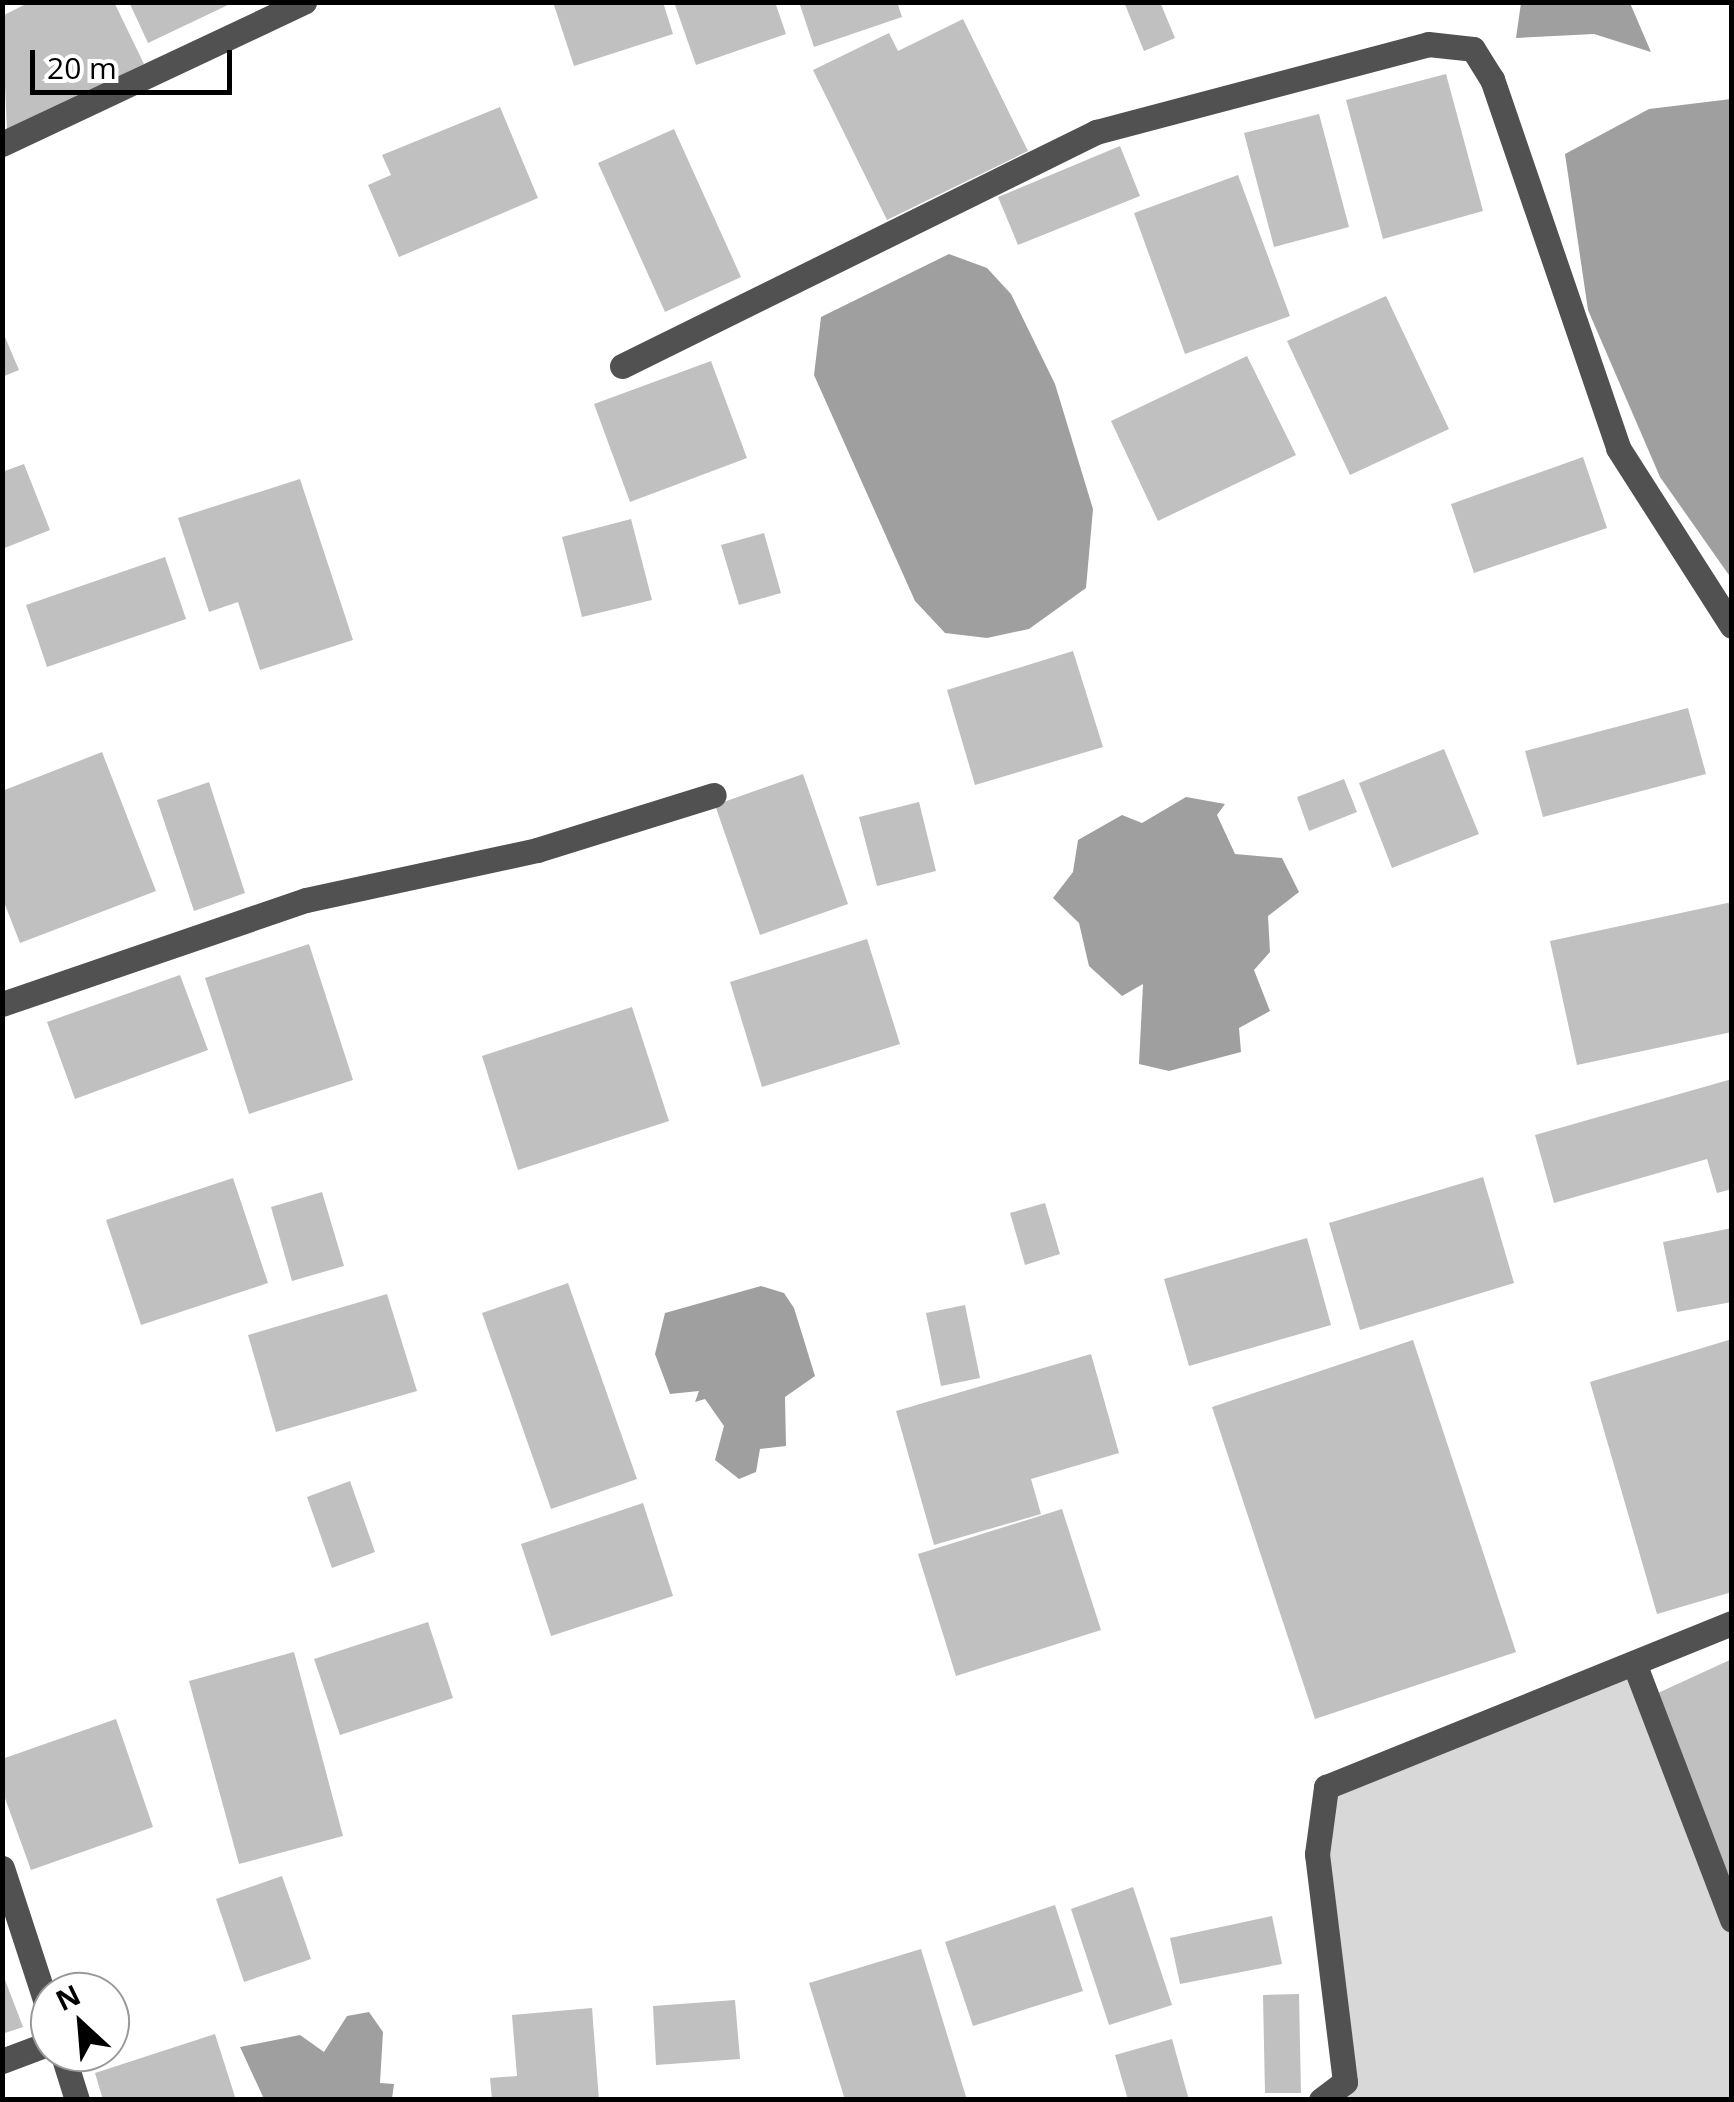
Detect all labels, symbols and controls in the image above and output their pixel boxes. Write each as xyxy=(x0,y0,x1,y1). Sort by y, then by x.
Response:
scale bar xyxy=(35,30,238,92)
text: 20 m xyxy=(47,47,117,88)
north arrow xyxy=(30,1972,130,2072)
text: N xyxy=(49,1975,86,2019)

